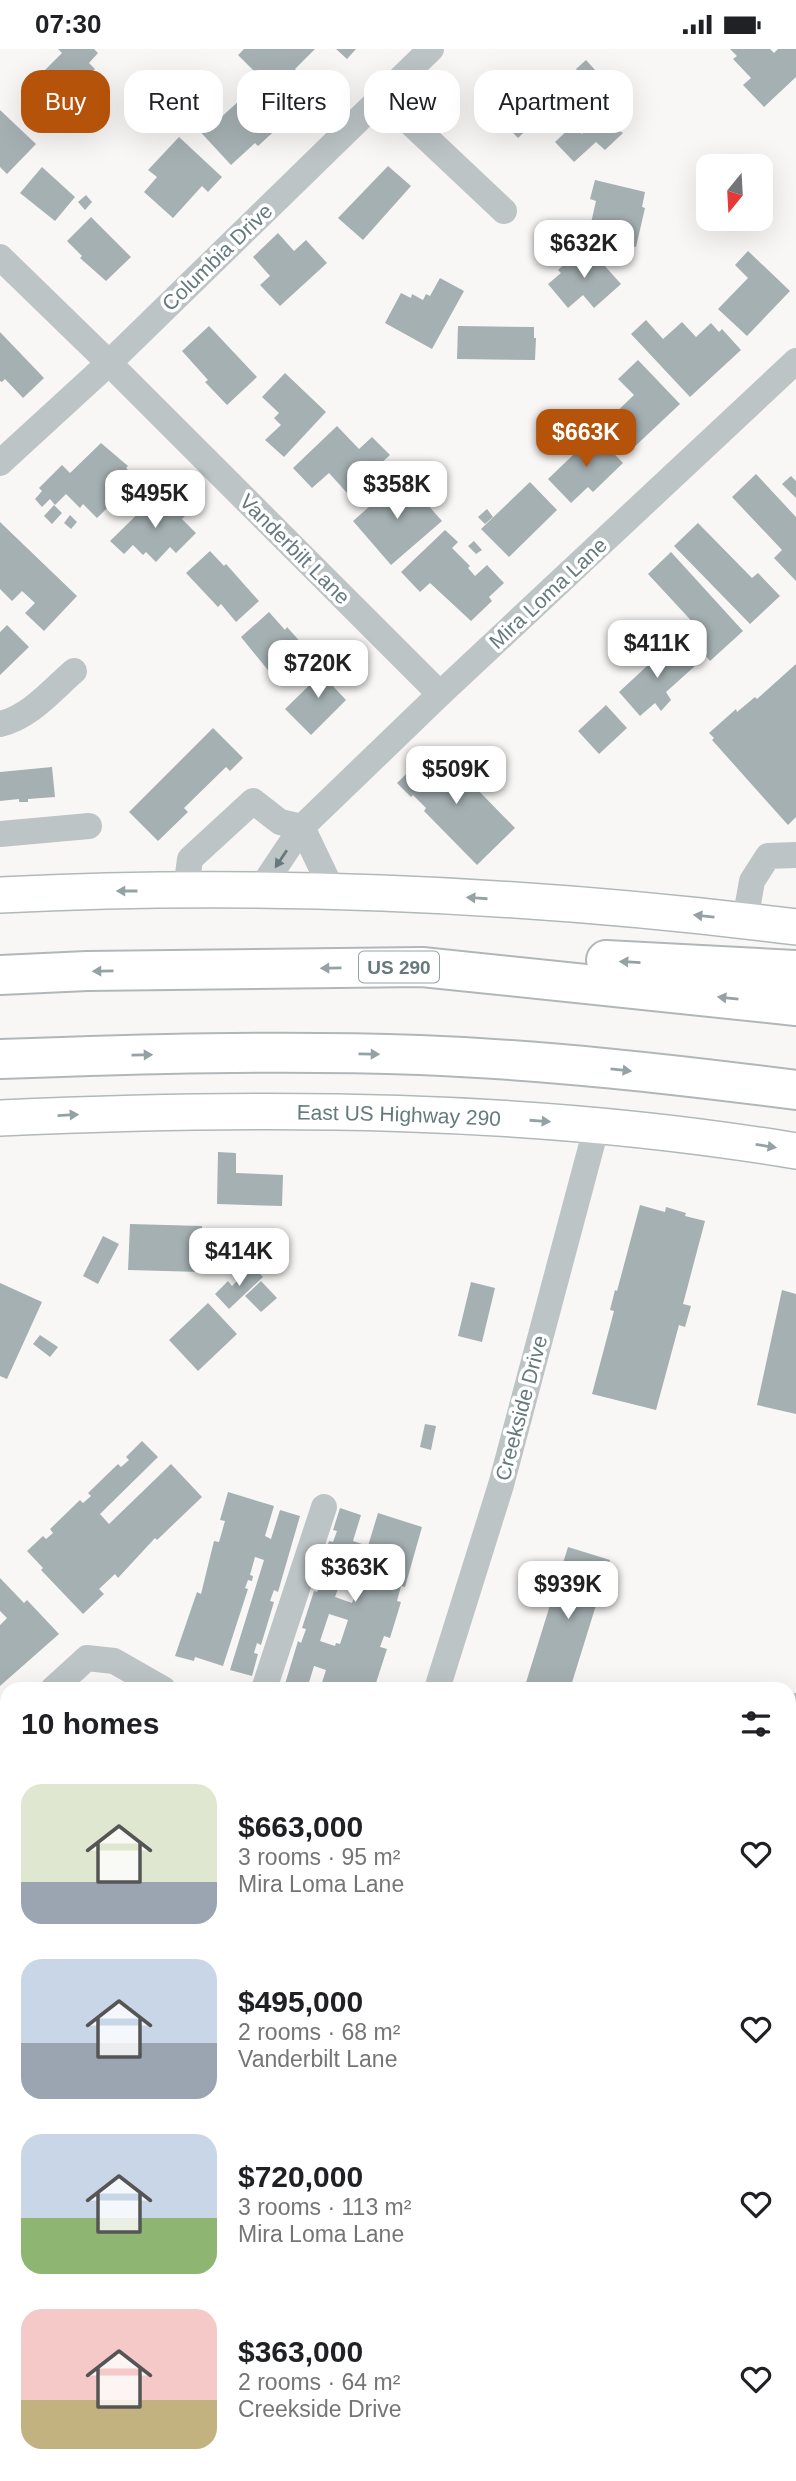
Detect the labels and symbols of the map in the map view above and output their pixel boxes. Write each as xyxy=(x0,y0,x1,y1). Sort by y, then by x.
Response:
north arrow xyxy=(696,154,774,231)
street label: Columbia Drive xyxy=(157,199,277,315)
pin: $632K xyxy=(535,221,633,280)
pin: $663K xyxy=(537,409,635,469)
pin: $358K xyxy=(348,461,446,521)
pin: $495K xyxy=(106,470,204,530)
street label: Vanderbilt Lane xyxy=(235,489,355,609)
street label: Mira Loma Lane xyxy=(485,533,611,653)
pin: $411K xyxy=(608,621,706,680)
pin: $720K xyxy=(269,641,367,700)
pin: $509K xyxy=(407,747,505,806)
one-way arrow xyxy=(275,849,288,868)
one-way arrow xyxy=(116,885,138,897)
one-way arrow xyxy=(466,892,488,903)
one-way arrow xyxy=(693,911,715,922)
road number: US 290 xyxy=(359,951,439,983)
one-way arrow xyxy=(619,956,641,967)
one-way arrow xyxy=(320,962,342,974)
one-way arrow xyxy=(92,965,114,976)
one-way arrow xyxy=(717,992,739,1003)
one-way arrow xyxy=(131,1049,153,1060)
one-way arrow xyxy=(358,1049,380,1060)
one-way arrow xyxy=(610,1064,632,1075)
street label: East US Highway 290 xyxy=(297,1100,502,1130)
one-way arrow xyxy=(57,1109,79,1120)
one-way arrow xyxy=(530,1116,552,1127)
one-way arrow xyxy=(755,1141,777,1152)
pin: $414K xyxy=(190,1229,288,1288)
street label: Creekside Drive xyxy=(491,1333,551,1483)
pin: $363K xyxy=(306,1545,404,1604)
pin: $939K xyxy=(519,1561,617,1621)

